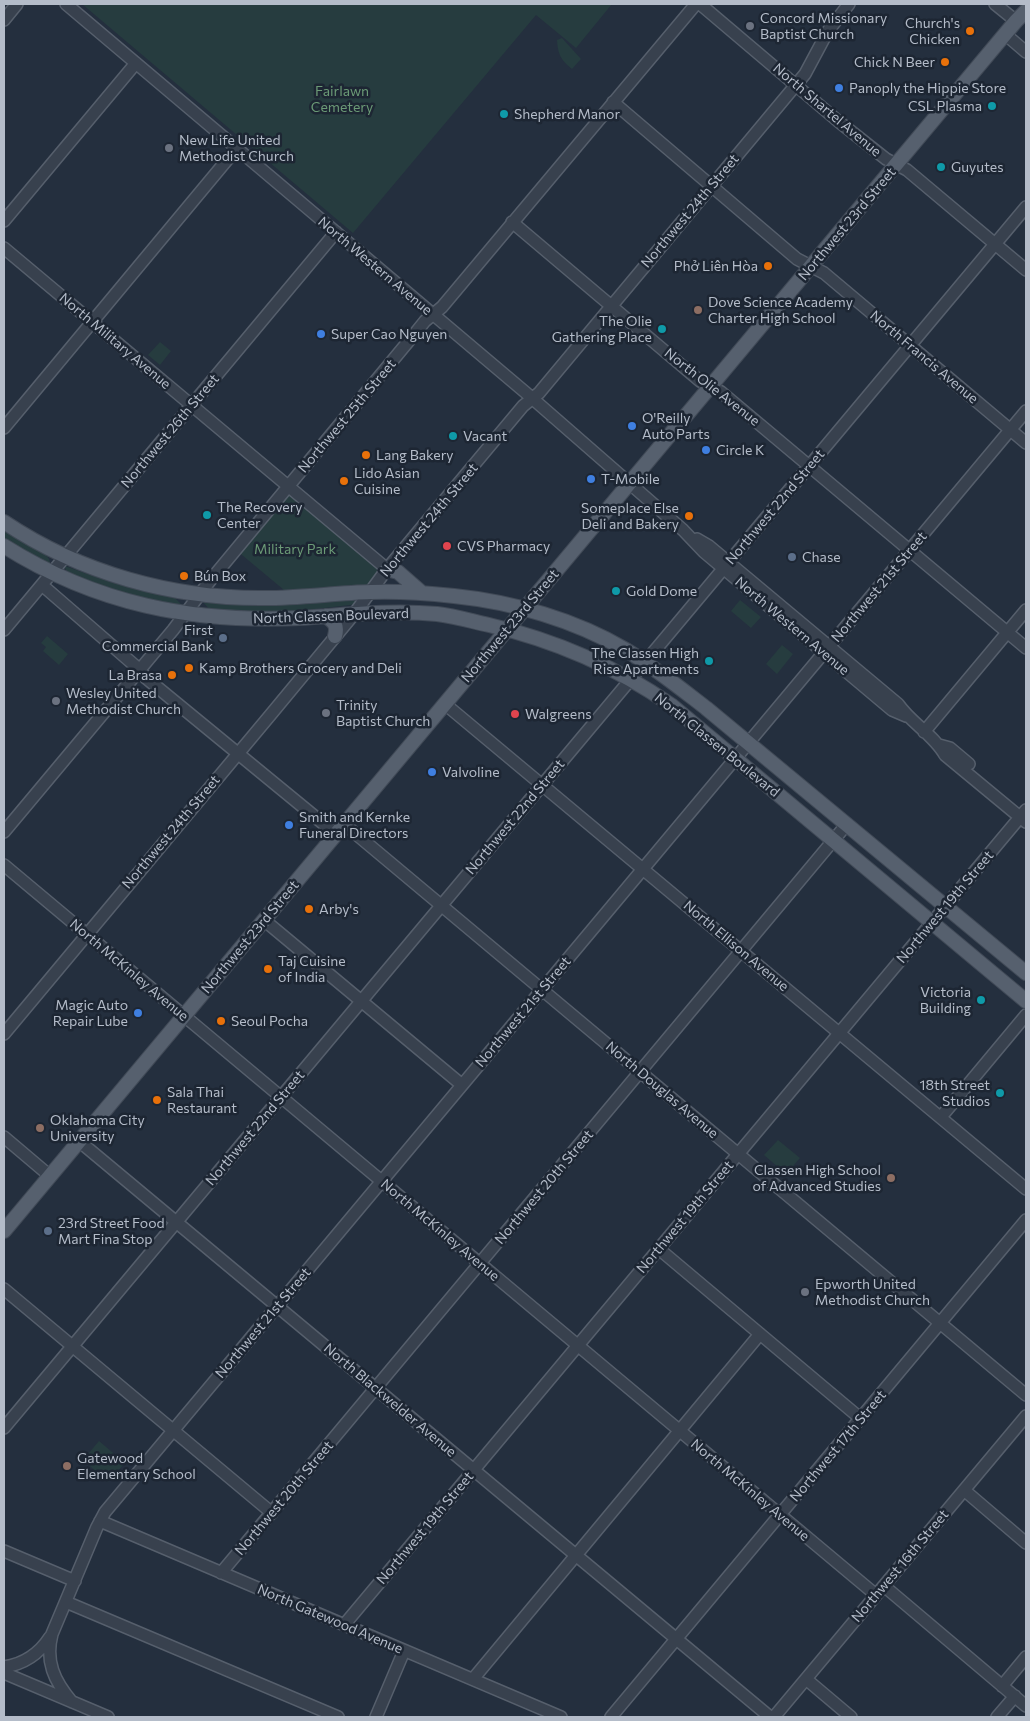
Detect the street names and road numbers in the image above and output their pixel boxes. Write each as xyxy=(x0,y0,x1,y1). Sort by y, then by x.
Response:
street label: North Shartel Avenue xyxy=(769,60,885,160)
street label: Northwest 24th Street xyxy=(638,151,742,271)
street label: Northwest 23rd Street xyxy=(795,164,899,284)
street label: North Western Avenue xyxy=(314,213,436,319)
street label: North Military Avenue xyxy=(56,289,174,393)
street label: North Francis Avenue xyxy=(867,307,981,407)
street label: North Olie Avenue xyxy=(661,345,763,429)
street label: Northwest 25th Street xyxy=(295,356,399,476)
street label: Northwest 26th Street xyxy=(117,371,223,491)
street label: Northwest 22nd Street xyxy=(722,446,828,568)
street label: Northwest 24th Street xyxy=(377,460,481,580)
street label: Northwest 21st Street xyxy=(828,528,930,646)
street label: Northwest 23rd Street xyxy=(458,566,562,686)
street label: North Western Avenue xyxy=(731,573,853,679)
street label: North Classen Boulevard xyxy=(253,605,409,627)
street label: North Classen Boulevard xyxy=(651,689,783,801)
street label: Northwest 22nd Street xyxy=(462,756,568,878)
street label: Northwest 24th Street xyxy=(119,772,223,892)
street label: Northwest 19th Street xyxy=(893,847,997,967)
street label: Northwest 23rd Street xyxy=(198,877,302,997)
street label: North Ellison Avenue xyxy=(680,897,792,995)
street label: North McKinley Avenue xyxy=(66,915,192,1025)
street label: Northwest 21st Street xyxy=(472,953,574,1071)
street label: North Douglas Avenue xyxy=(602,1038,722,1142)
street label: Northwest 22nd Street xyxy=(202,1067,308,1189)
street label: Northwest 20th Street xyxy=(491,1126,597,1248)
street label: Northwest 19th Street xyxy=(633,1157,737,1277)
street label: North McKinley Avenue xyxy=(377,1175,503,1285)
street label: Northwest 21st Street xyxy=(212,1264,314,1382)
street label: North Blackwelder Avenue xyxy=(320,1340,460,1460)
street label: Northwest 17th Street xyxy=(786,1387,890,1505)
street label: North McKinley Avenue xyxy=(687,1435,813,1545)
street label: Northwest 20th Street xyxy=(231,1437,337,1559)
street label: Northwest 19th Street xyxy=(373,1468,477,1588)
street label: Northwest 16th Street xyxy=(848,1506,952,1626)
street label: North Gatewood Avenue xyxy=(255,1581,405,1657)

